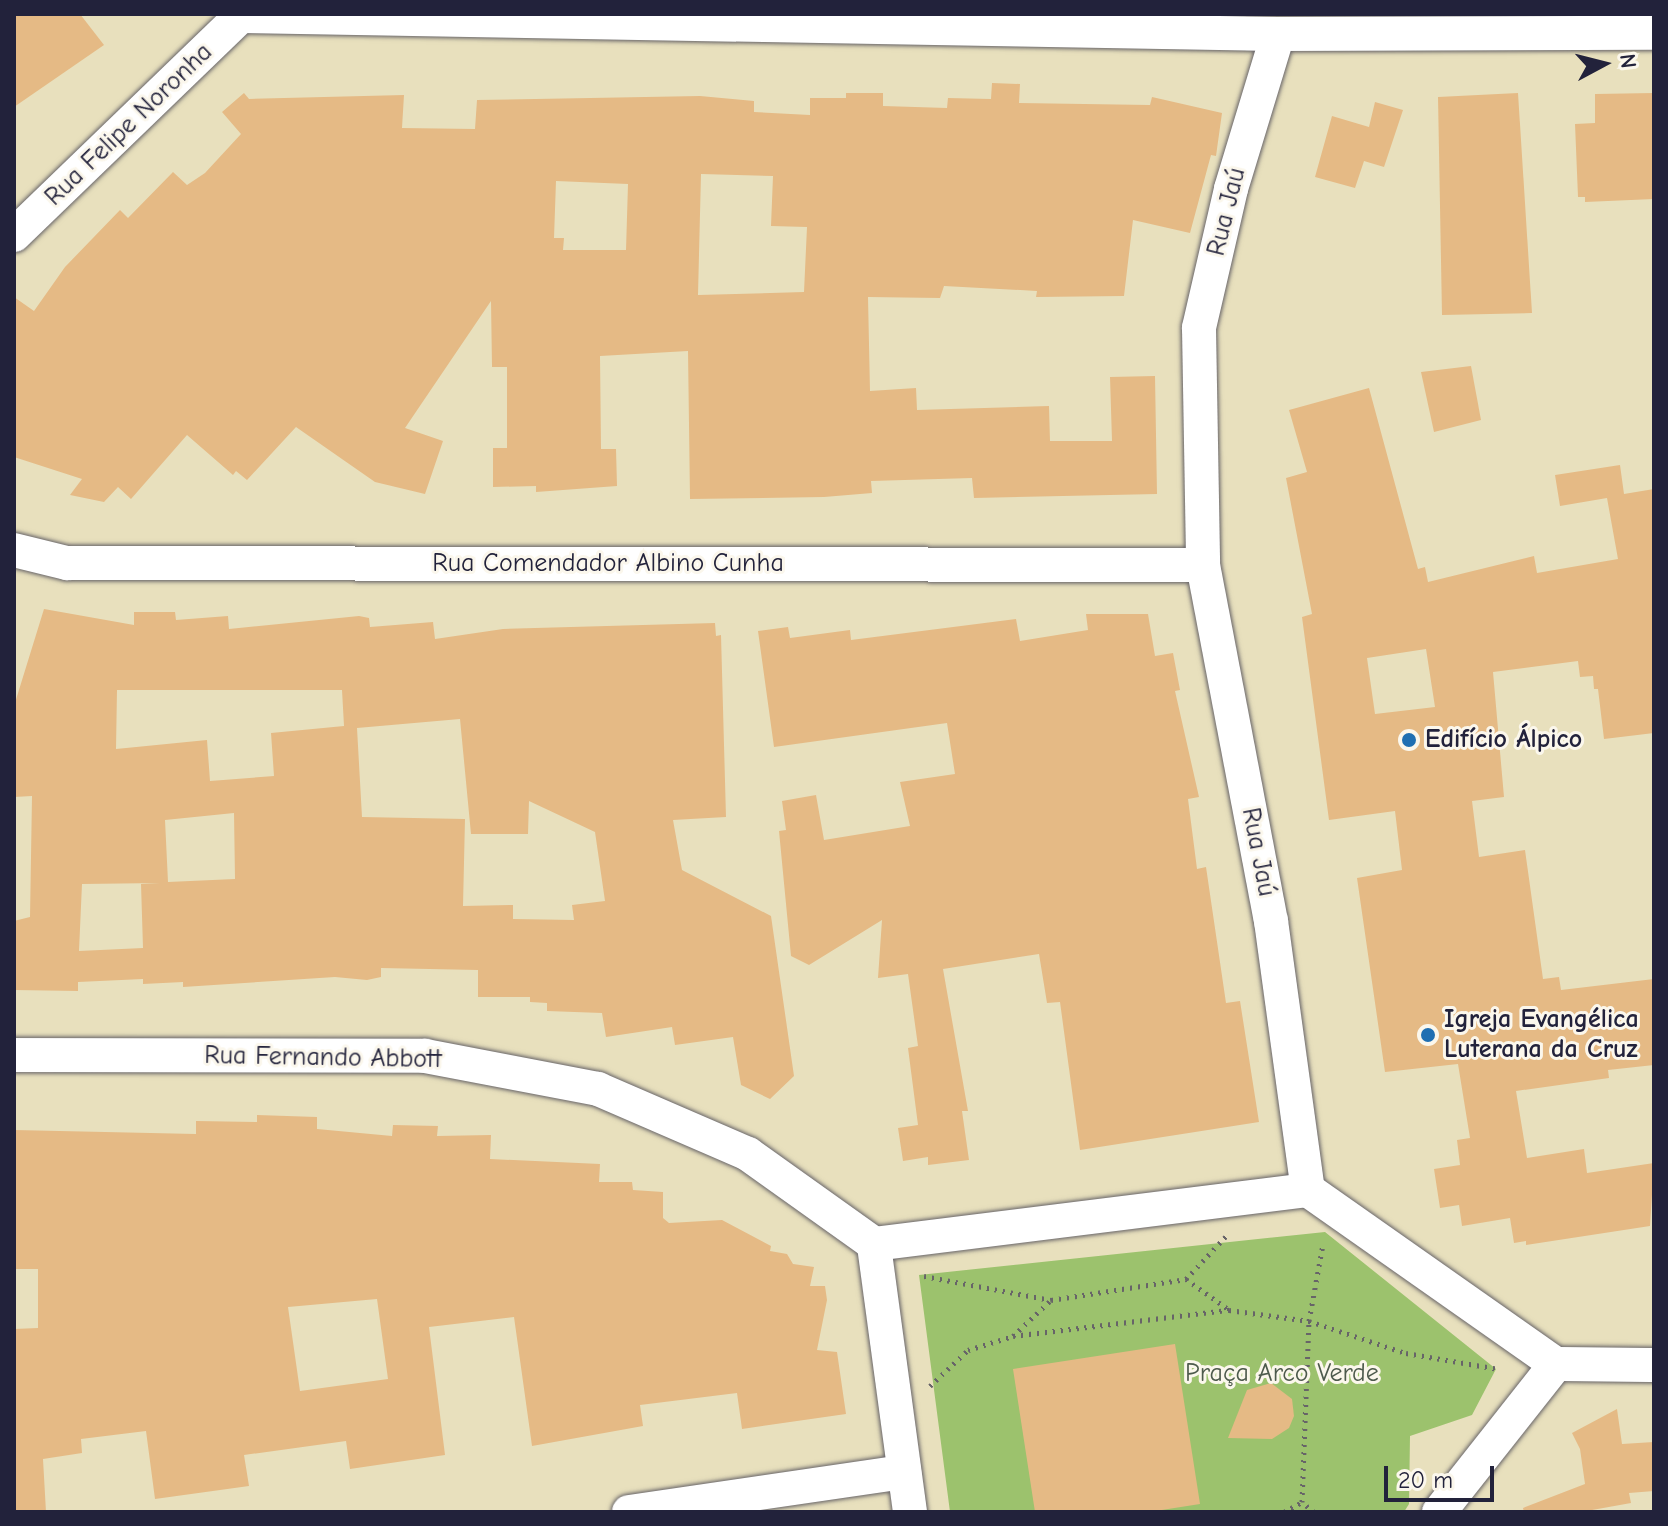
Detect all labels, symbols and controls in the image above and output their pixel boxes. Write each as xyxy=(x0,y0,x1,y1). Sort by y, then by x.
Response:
north arrow xyxy=(1564,24,1644,104)
street label: Rua Felipe Noronha xyxy=(39,37,219,213)
text: N xyxy=(1614,52,1642,70)
street label: Rua Jaú xyxy=(1201,165,1253,259)
street label: Rua Comendador Albino Cunha xyxy=(432,548,784,580)
place label: Edifício Álpico xyxy=(1425,724,1582,756)
marker: Edifício Álpico xyxy=(1400,731,1418,749)
street label: Rua Jaú xyxy=(1234,805,1282,899)
place label: Igreja Evangélica Luterana da Cruz xyxy=(1444,1004,1639,1066)
marker: Igreja Evangélica Luterana da Cruz xyxy=(1419,1026,1437,1044)
street label: Rua Fernando Abbott xyxy=(204,1040,442,1076)
park label: Praça Arco Verde xyxy=(1185,1358,1379,1390)
scale bar xyxy=(1388,1450,1498,1500)
text: 20 m xyxy=(1398,1466,1453,1494)

